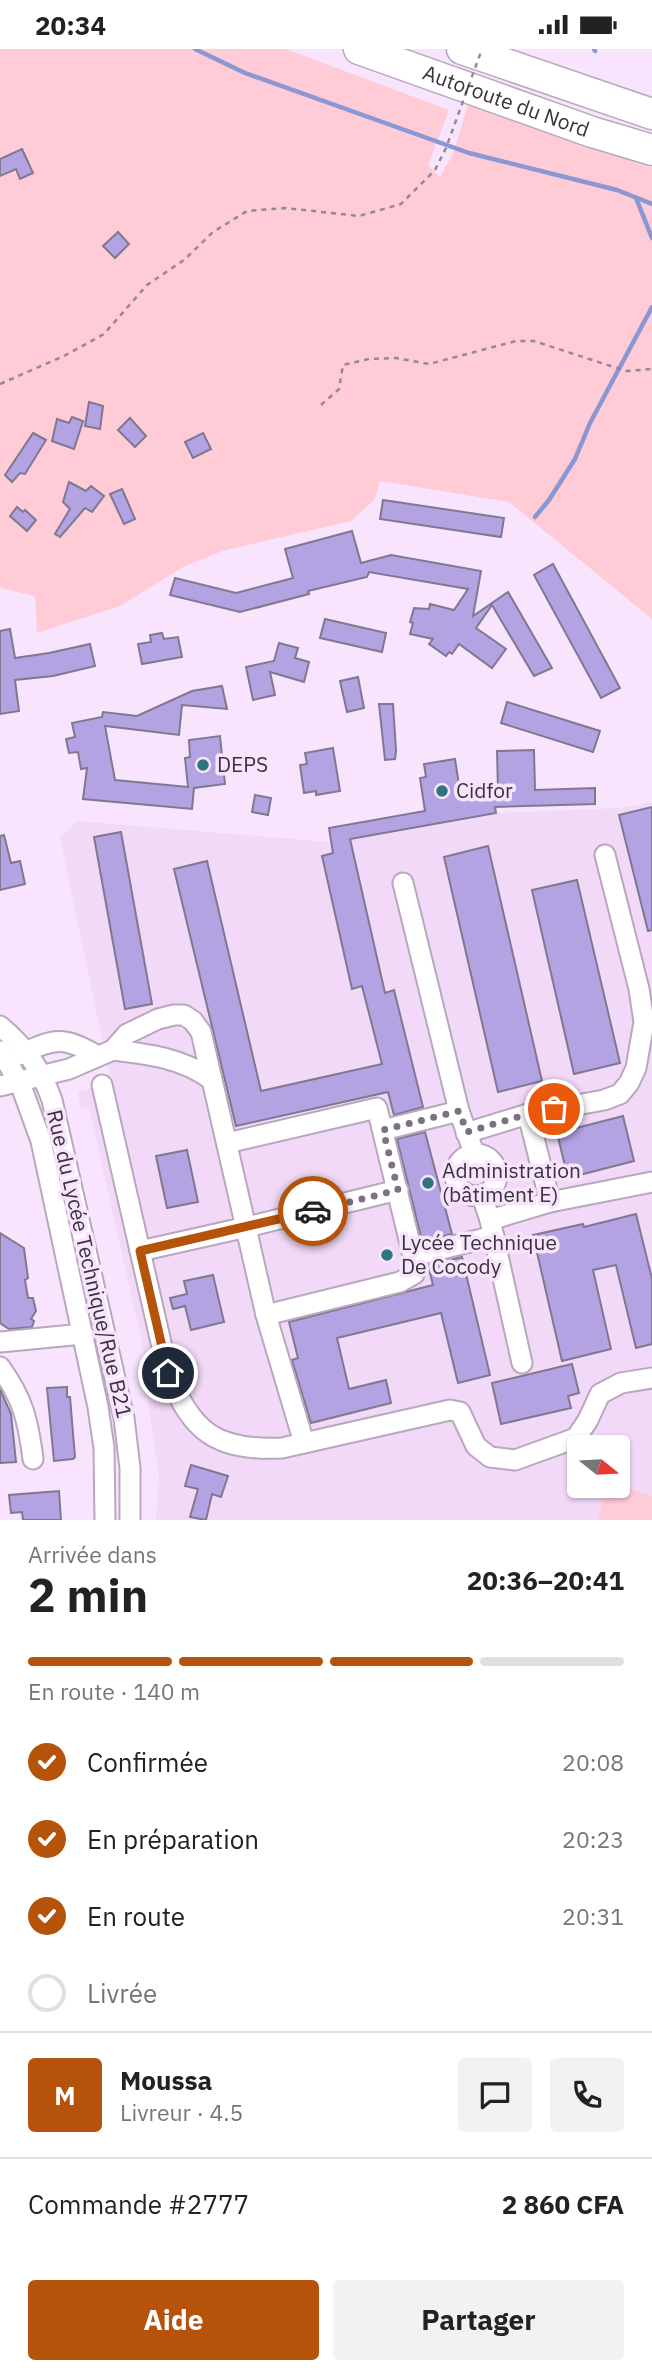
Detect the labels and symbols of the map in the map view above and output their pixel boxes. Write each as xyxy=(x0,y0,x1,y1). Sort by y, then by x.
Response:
street label: Autoroute du Nord xyxy=(419,58,593,143)
place label: DEPS xyxy=(217,750,268,778)
marker: DEPS xyxy=(195,757,211,773)
place label: Cidfor xyxy=(456,776,513,804)
marker: Cidfor xyxy=(434,783,450,799)
pin xyxy=(524,1079,584,1139)
street label: Rue du Lycée Technique/Rue B21 xyxy=(41,1107,139,1421)
place label: Administration (bâtiment E) xyxy=(442,1156,581,1208)
marker: Administration (bâtiment E) xyxy=(420,1175,436,1191)
courier xyxy=(278,1176,348,1246)
place label: Lycée Technique De Cocody xyxy=(401,1228,557,1280)
marker: Lycée Technique De Cocody xyxy=(379,1247,395,1263)
pin xyxy=(138,1343,198,1403)
north arrow xyxy=(567,1435,630,1498)

